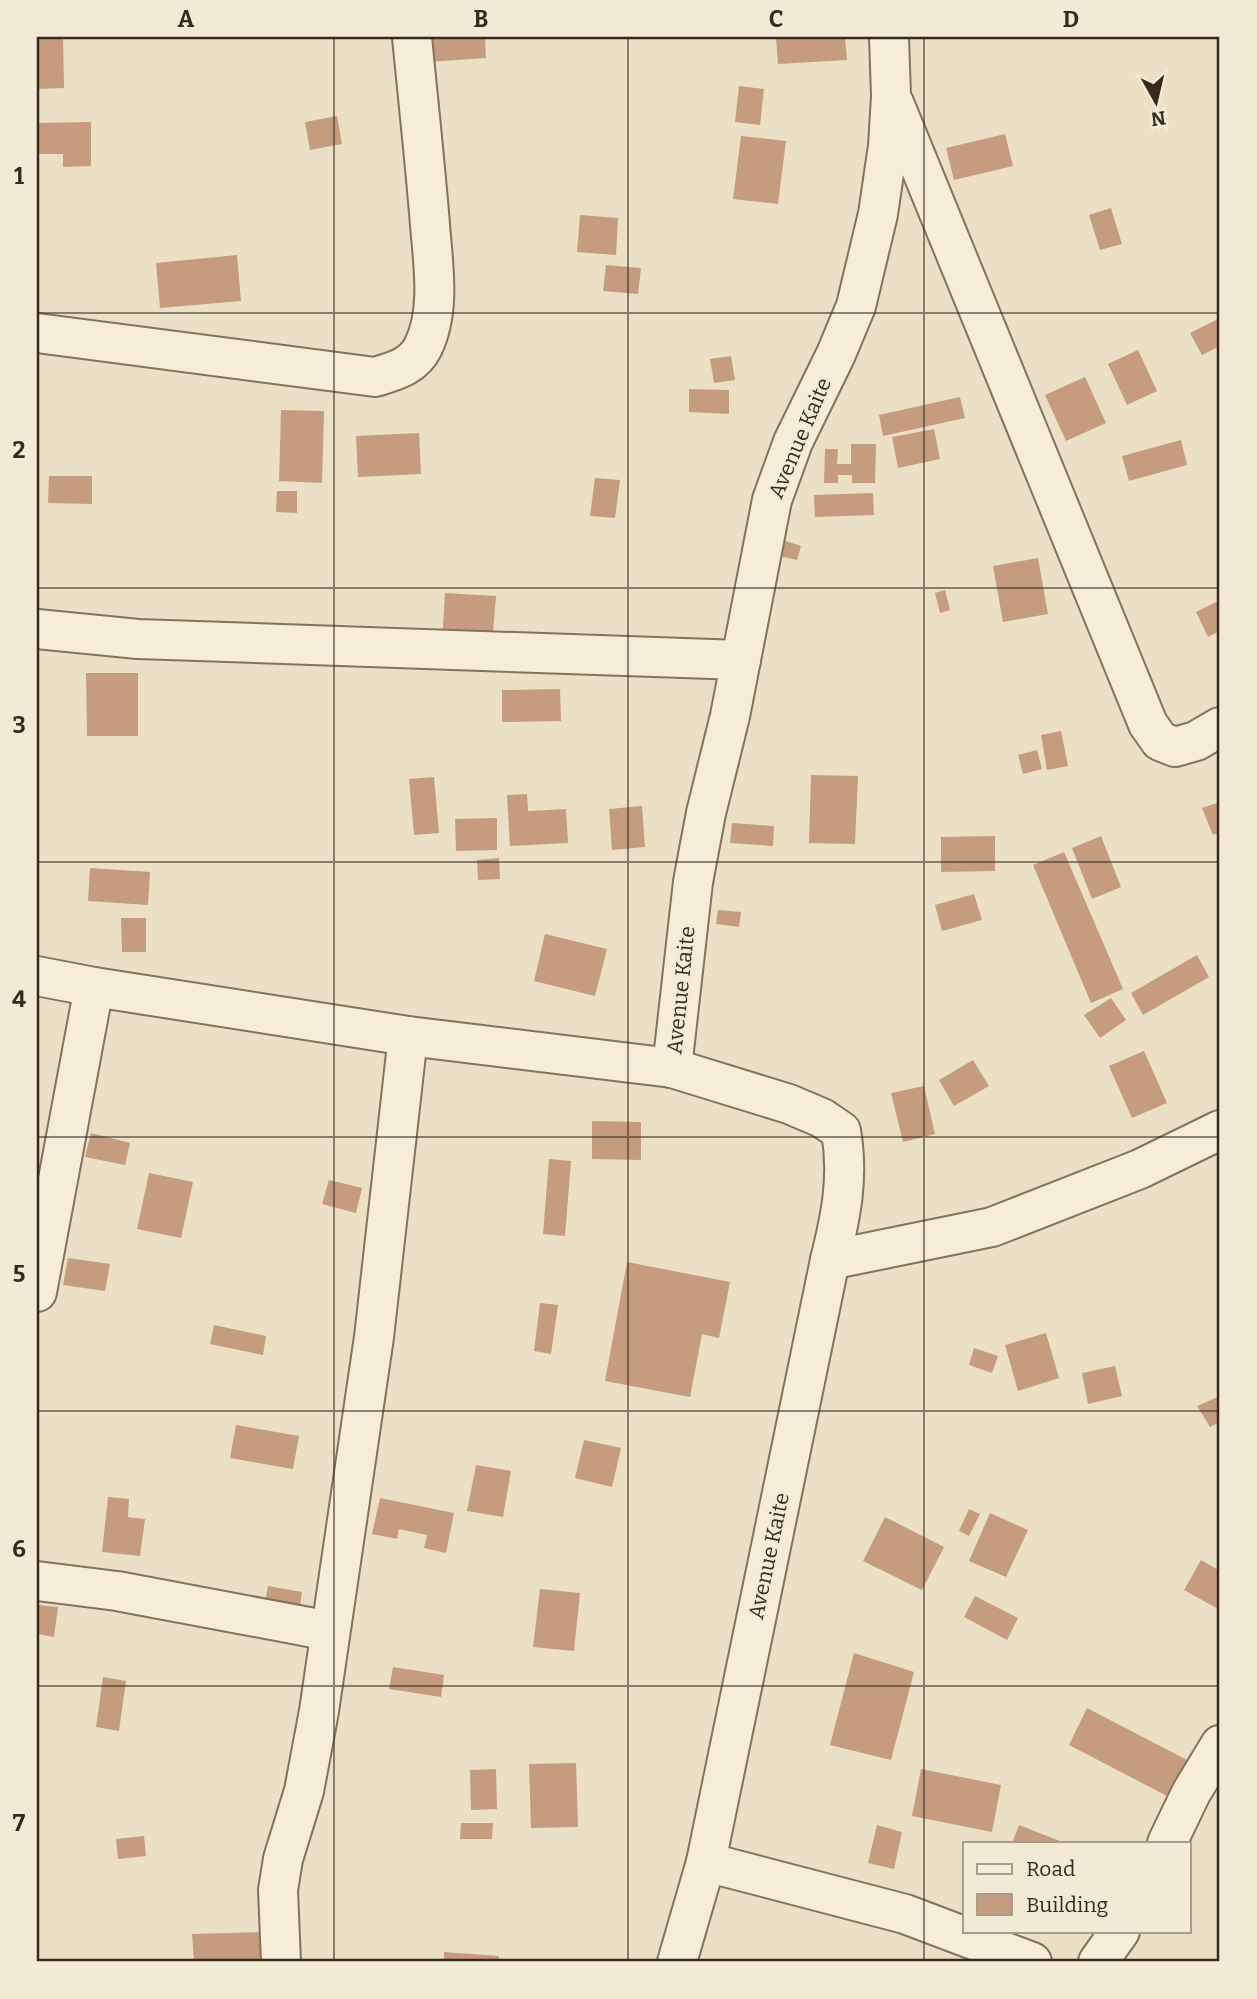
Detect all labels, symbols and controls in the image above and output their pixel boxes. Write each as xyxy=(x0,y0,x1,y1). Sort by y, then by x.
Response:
text: A xyxy=(178,5,195,33)
text: B xyxy=(474,5,488,33)
text: C xyxy=(769,5,783,33)
text: D xyxy=(1063,5,1079,33)
north arrow xyxy=(1120,66,1190,136)
text: N xyxy=(1149,106,1167,131)
text: 1 xyxy=(14,162,24,190)
street label: Avenue Kaite xyxy=(763,374,837,502)
text: 2 xyxy=(13,436,26,464)
text: 3 xyxy=(12,711,26,739)
street label: Avenue Kaite xyxy=(661,925,701,1055)
text: 4 xyxy=(12,985,26,1013)
text: 5 xyxy=(13,1260,25,1288)
street label: Avenue Kaite xyxy=(743,1490,795,1622)
text: 6 xyxy=(12,1535,26,1563)
text: 7 xyxy=(13,1809,26,1837)
legend xyxy=(963,1842,1190,1932)
text: Road xyxy=(1026,1856,1075,1882)
text: Building xyxy=(1026,1892,1109,1918)

